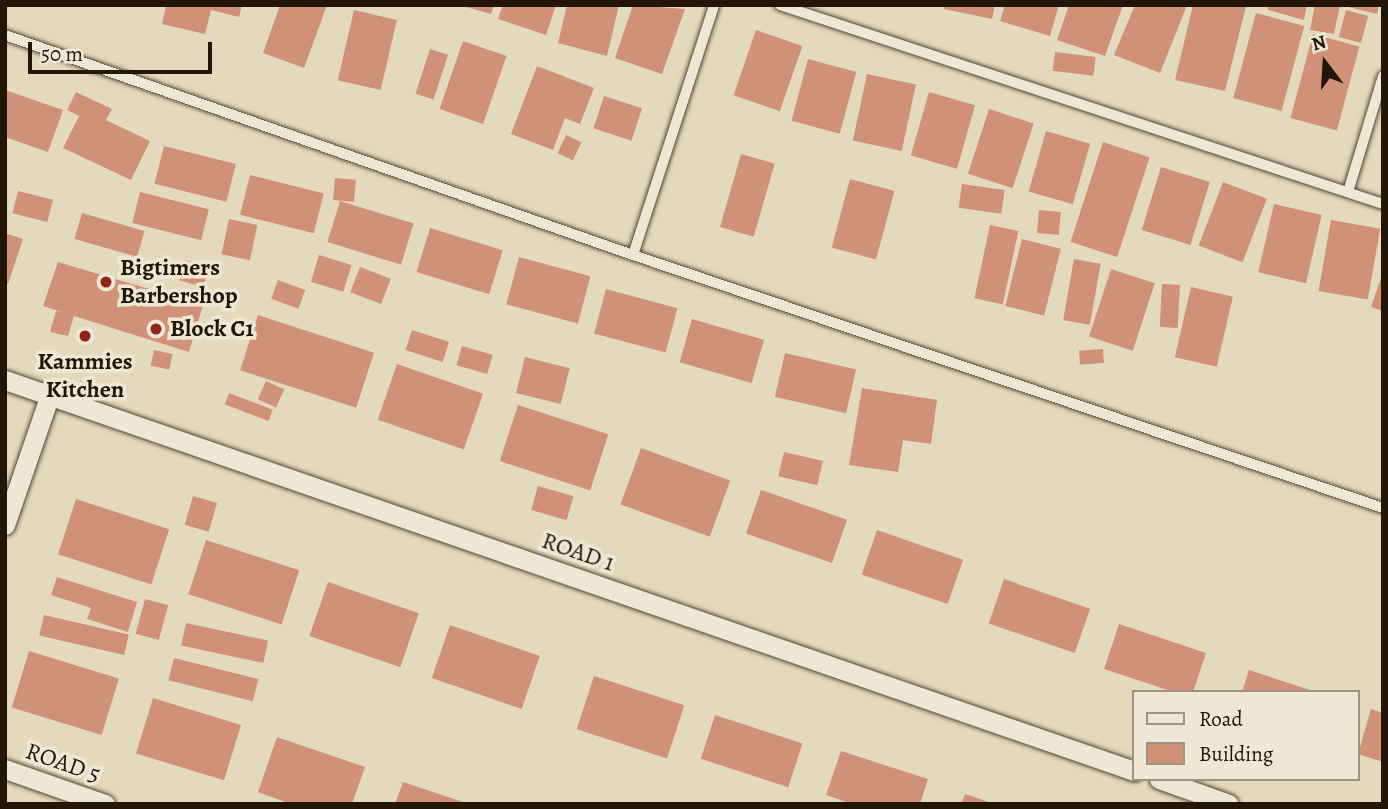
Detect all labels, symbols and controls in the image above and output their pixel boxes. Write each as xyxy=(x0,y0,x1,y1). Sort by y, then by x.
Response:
scale bar xyxy=(32,28,215,72)
north arrow xyxy=(1290,28,1360,98)
text: N xyxy=(1308,28,1329,57)
text: 50 m xyxy=(41,40,83,68)
place label: Bigtimers Barbershop xyxy=(120,254,238,310)
marker: Bigtimers Barbershop xyxy=(98,274,114,290)
place label: Block C1 xyxy=(170,315,254,343)
marker: Block C1 xyxy=(148,321,164,337)
marker: Kammies Kitchen xyxy=(77,328,93,344)
place label: Kammies Kitchen xyxy=(37,348,133,404)
street label: ROAD 1 xyxy=(538,526,618,578)
legend xyxy=(1132,690,1360,781)
text: Road xyxy=(1199,705,1243,733)
street label: ROAD 5 xyxy=(22,737,104,789)
text: Building xyxy=(1199,740,1273,768)

